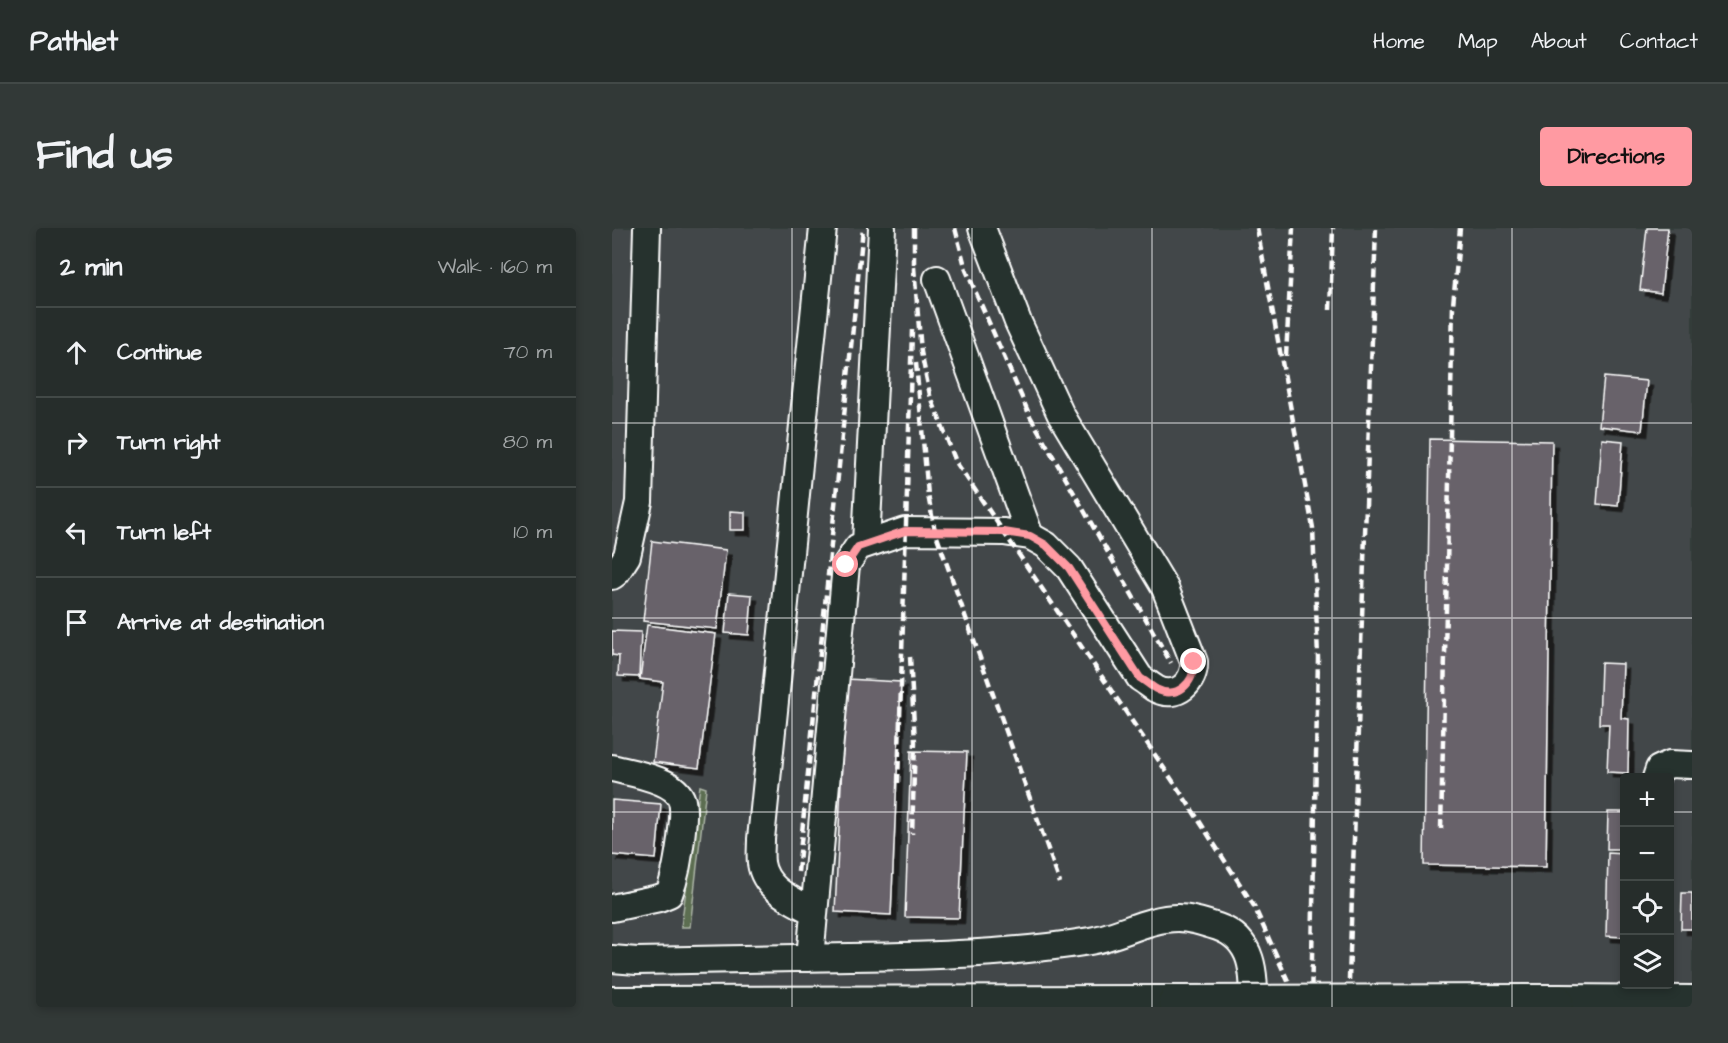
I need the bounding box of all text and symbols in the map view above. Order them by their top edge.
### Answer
text: Pathlet [30,22,118,61]
text: Home [1373,27,1425,56]
text: Map [1458,27,1498,56]
text: About [1531,27,1587,56]
text: Contact [1620,27,1698,56]
text: Find us [36,127,173,185]
button: Directions [1540,127,1692,186]
text: 2 min [60,249,122,285]
text: Walk · 160 m [437,253,552,281]
icon: ahead [60,336,93,369]
text: Continue [117,337,202,368]
text: 70 m [504,338,552,366]
icon: right [60,426,93,459]
text: Turn right [117,427,220,458]
text: 80 m [503,428,552,456]
icon: left [60,516,93,549]
text: Turn left [117,517,211,548]
text: 10 m [513,518,552,546]
route start [832,551,858,577]
icon: arrive [60,606,93,639]
text: Arrive at destination [117,607,324,638]
route end [1180,648,1206,674]
map controls [1620,773,1674,989]
button: + [1620,773,1674,827]
button: − [1620,827,1674,881]
button: locate [1620,881,1674,935]
button: layers [1620,935,1674,989]

